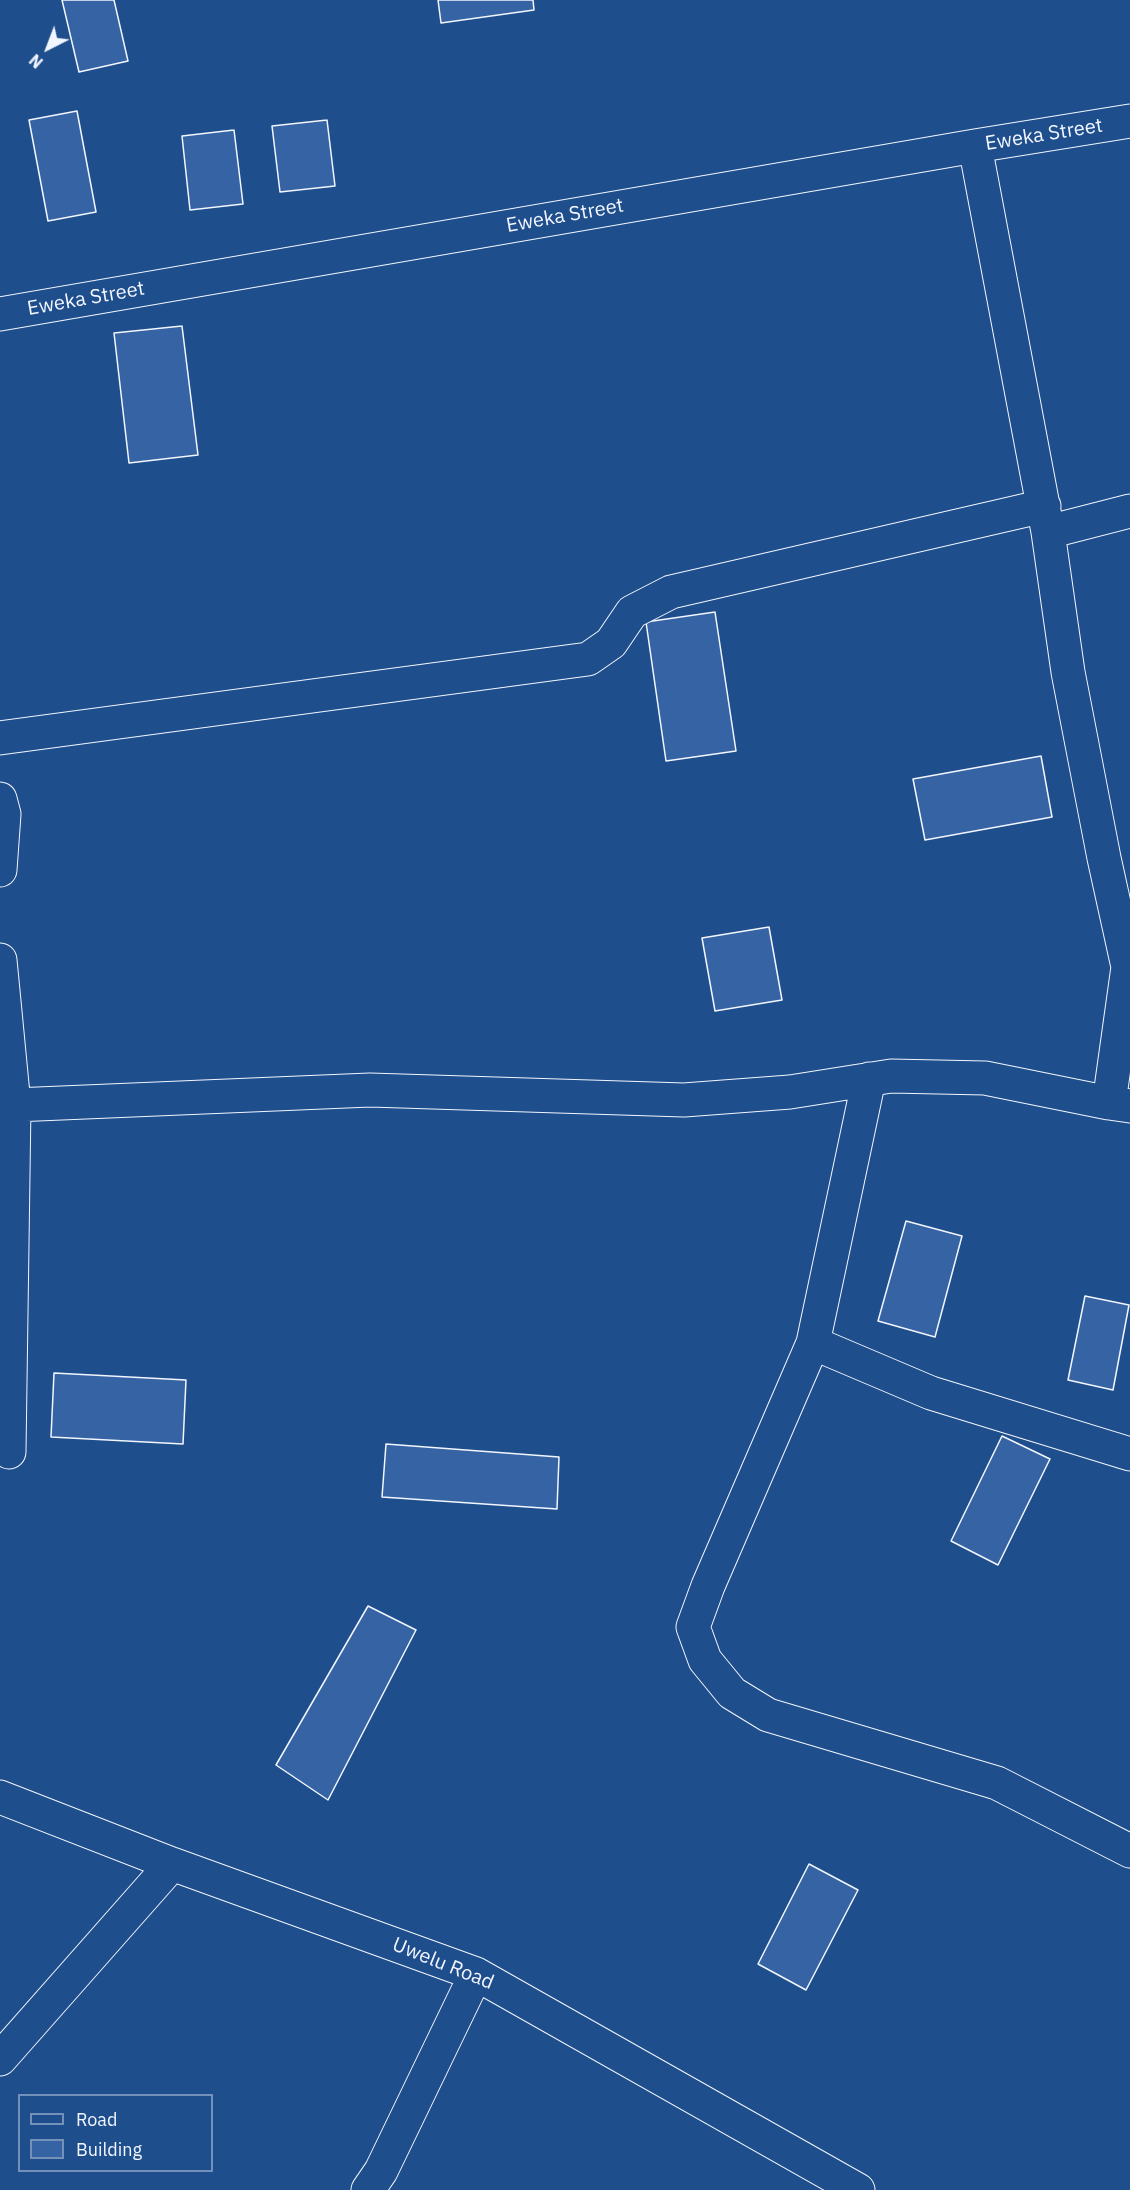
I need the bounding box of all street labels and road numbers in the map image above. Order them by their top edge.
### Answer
street label: Eweka Street [984,114,1104,156]
street label: Eweka Street [505,194,625,238]
street label: Eweka Street [26,277,146,321]
street label: Uwelu Road [389,1933,497,1995]

